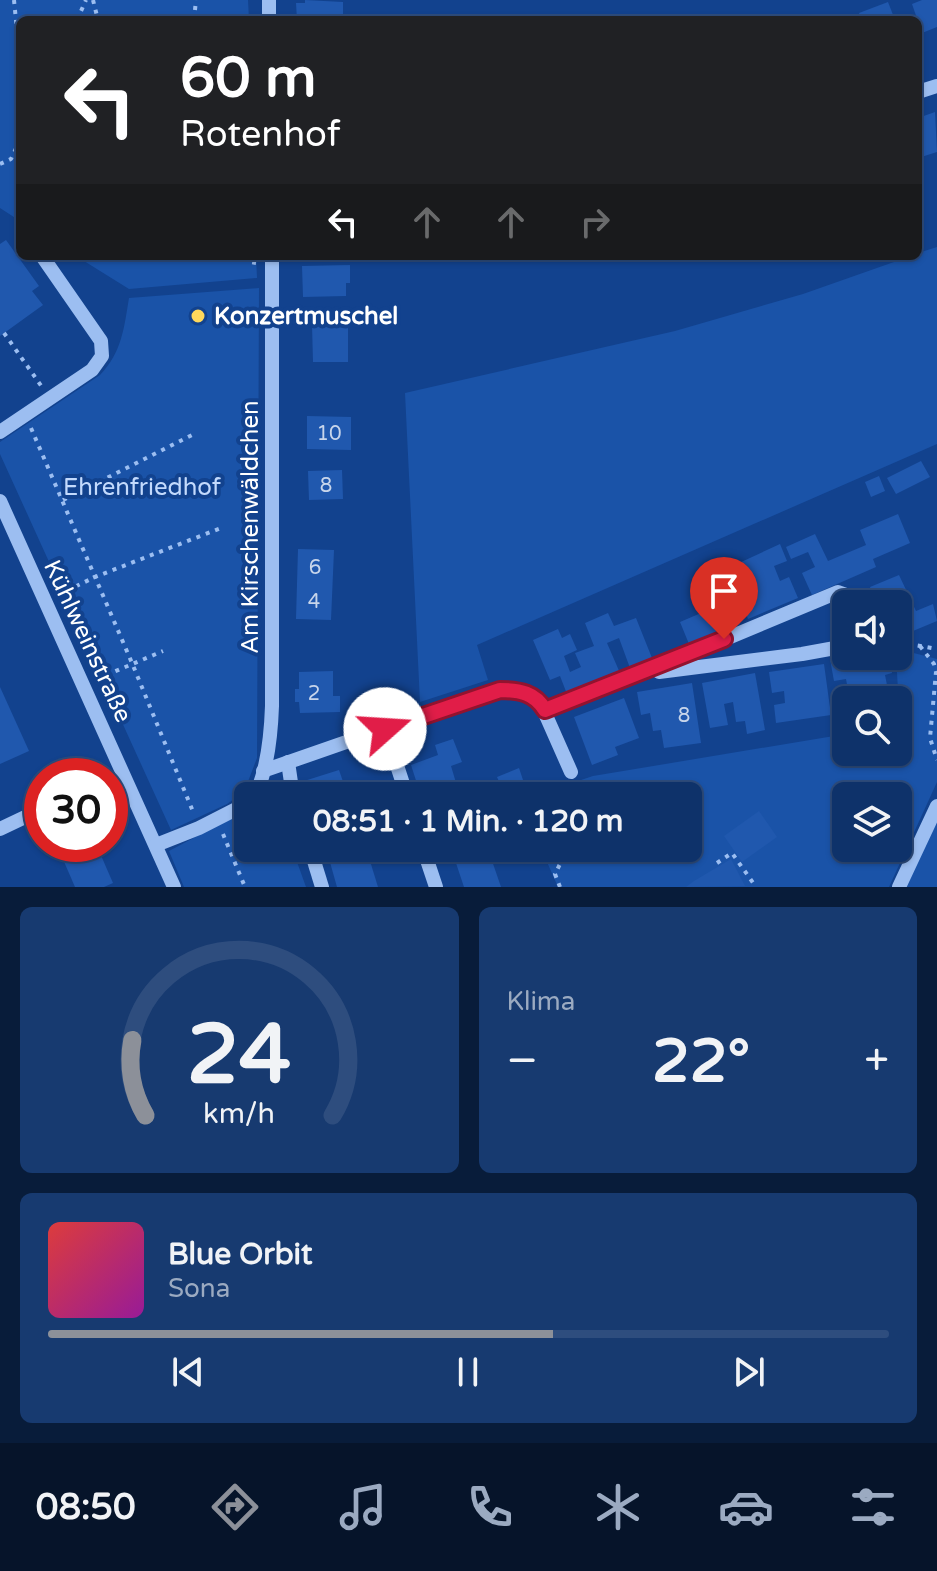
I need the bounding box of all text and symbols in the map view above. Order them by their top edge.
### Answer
text: 60 m [180,45,316,112]
icon: left [48,48,152,152]
text: Rotenhof [180,113,341,156]
icon: left [321,200,365,244]
icon: ahead [405,200,449,244]
icon: ahead [489,200,533,244]
icon: right [573,200,617,244]
place label: Konzertmuschel [214,302,398,331]
marker: Konzertmuschel [189,307,207,325]
street label: Am Kirschenwäldchen [236,400,265,654]
house number: 10 [316,422,342,446]
park label: Ehrenfriedhof [63,473,222,502]
house number: 8 [320,474,332,498]
street label: Kühlweinstraße [37,555,138,727]
house number: 6 [309,556,321,580]
pin [690,557,758,639]
icon: arrive [702,569,746,613]
house number: 4 [308,590,320,614]
map controls [832,590,912,862]
button: sound [832,590,912,670]
house number: 2 [308,682,320,706]
button: search [832,686,912,766]
position arrow [343,687,427,771]
house number: 8 [678,704,690,728]
speed limit sign: 30 [24,758,128,862]
button: layers [832,782,912,862]
text: 08:51 · 1 Min. · 120 m [313,803,623,840]
text: Klima [507,986,575,1017]
text: 24 [187,1006,291,1106]
text: 22° [652,1026,750,1098]
text: − [507,1035,538,1088]
text: + [864,1035,889,1088]
text: km/h [203,1097,275,1131]
text: Blue Orbit [168,1236,313,1273]
text: Sona [168,1273,230,1304]
icon: previous [166,1350,210,1394]
icon: pause [446,1350,490,1394]
icon: next [727,1350,771,1394]
icon: directions [207,1479,263,1535]
icon: music [335,1479,391,1535]
icon: phone [462,1479,518,1535]
icon: climate [590,1479,646,1535]
icon: car [718,1479,774,1535]
icon: filters [845,1479,901,1535]
text: 08:50 [36,1486,136,1529]

